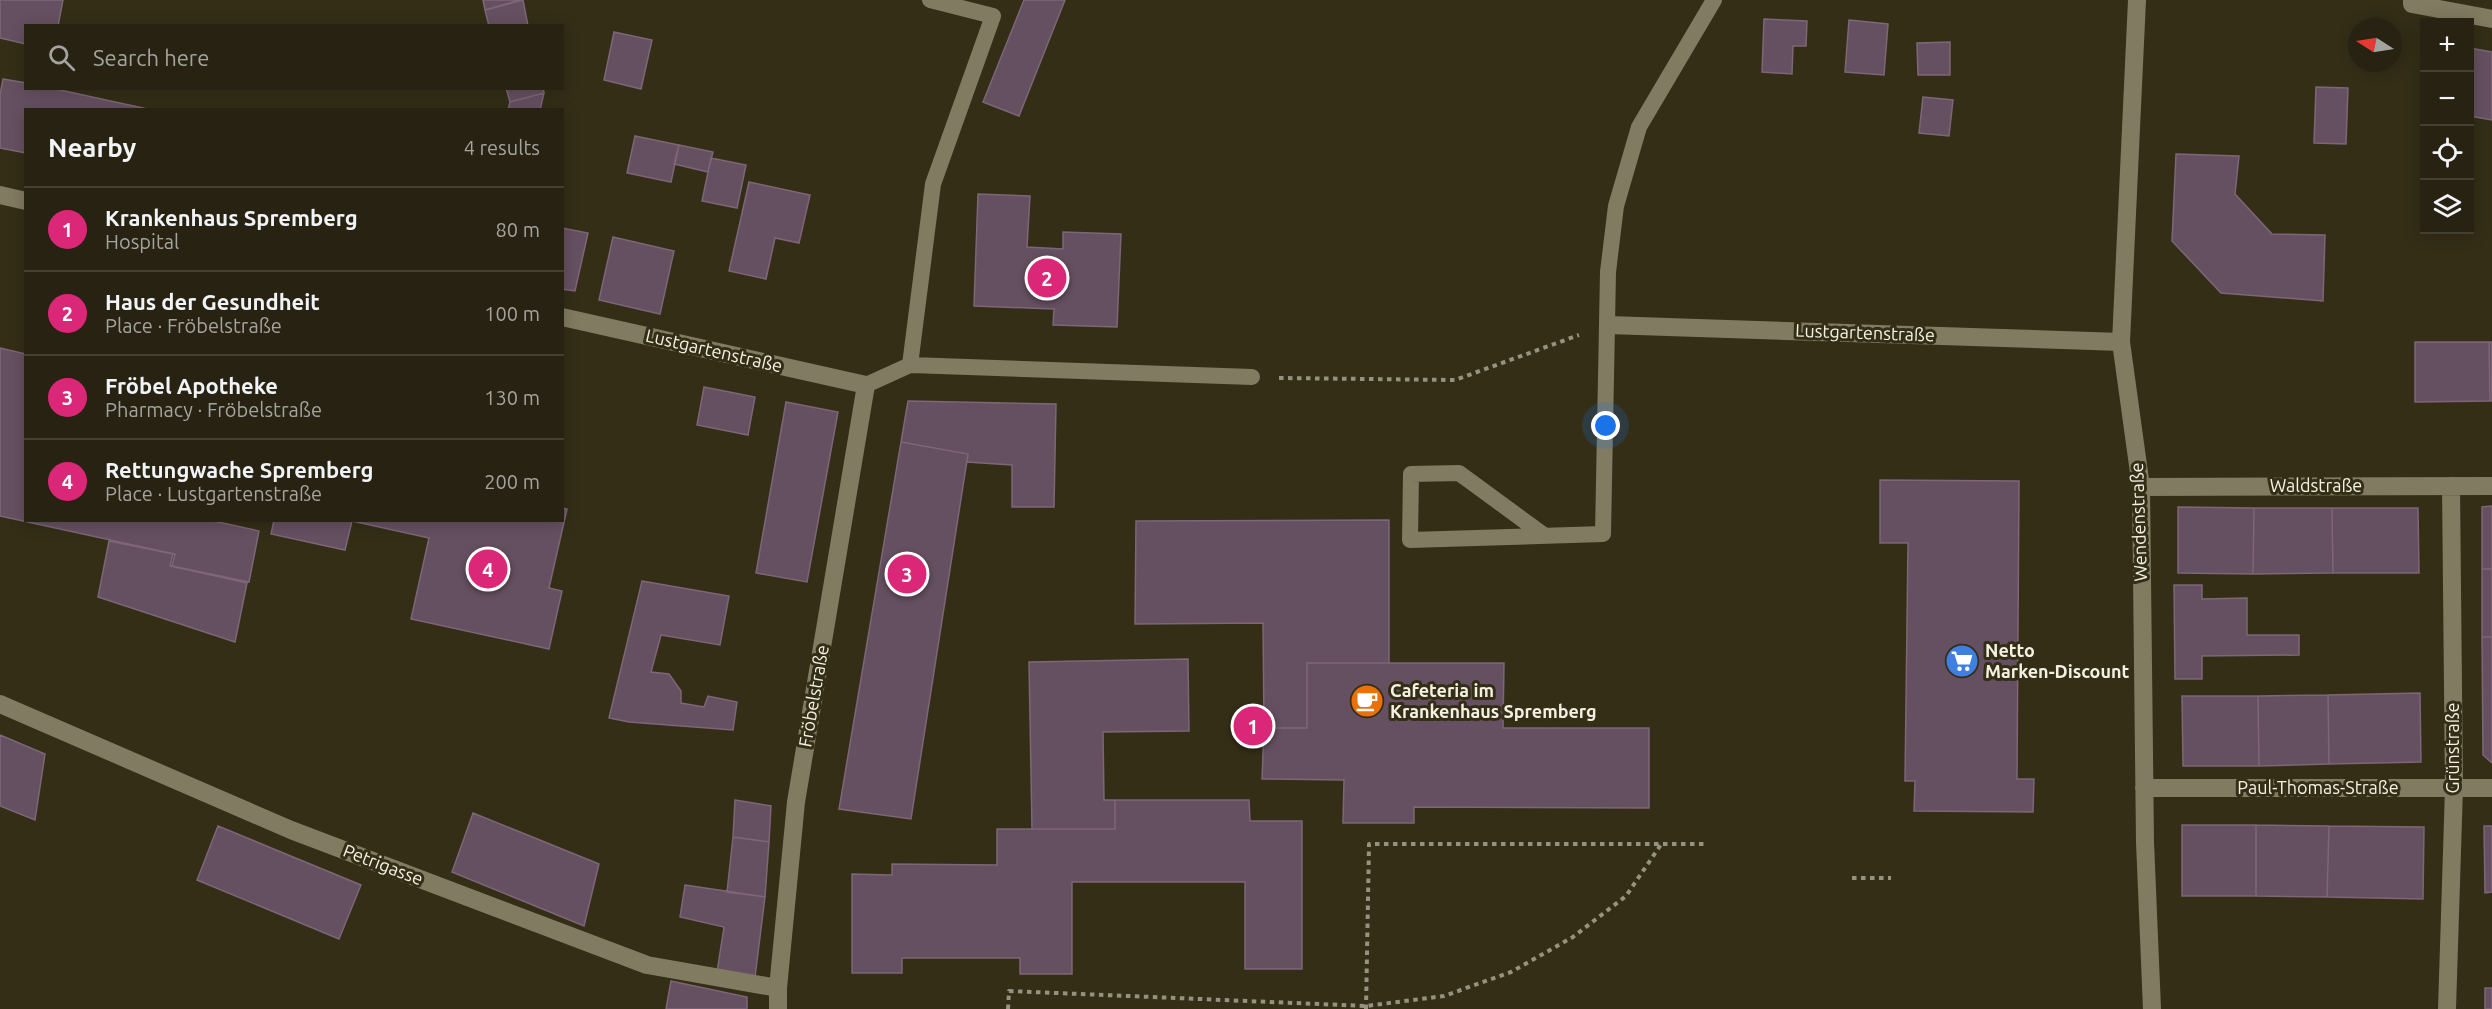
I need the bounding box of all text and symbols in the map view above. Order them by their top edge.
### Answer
north arrow [2348,18,2402,72]
map controls [2420,18,2474,234]
button: + [2420,18,2474,72]
search box [24,24,564,90]
icon: search [45,41,78,74]
text: Search here [93,45,209,70]
button: − [2420,72,2474,126]
button: locate [2420,126,2474,180]
text: Nearby [48,133,136,162]
text: 4 results [464,136,540,159]
button: layers [2420,180,2474,234]
text: Krankenhaus Spremberg [105,205,358,230]
text: 1 [62,218,73,241]
text: 80 m [496,218,540,241]
text: Hospital [105,230,179,253]
pin: 2 [1028,256,1066,300]
text: Haus der Gesundheit [105,289,320,314]
text: 2 [62,302,73,325]
text: 100 m [484,302,540,325]
text: Place · Fröbelstraße [105,314,282,337]
street label: Lustgartenstraße [1795,320,1935,344]
street label: Lustgartenstraße [644,325,785,375]
text: Fröbel Apotheke [105,373,278,398]
text: 3 [62,386,73,409]
text: 130 m [484,386,540,409]
text: Pharmacy · Fröbelstraße [105,398,322,421]
your location [1591,411,1620,440]
text: Rettungwache Spremberg [105,457,374,482]
street label: Wendenstraße [2126,462,2150,582]
text: 4 [62,470,73,493]
text: 200 m [484,470,540,493]
street label: Waldstraße [2270,475,2362,495]
text: Place · Lustgartenstraße [105,482,322,505]
pin: 4 [468,546,508,592]
pin: 3 [888,552,926,596]
place label: Netto Marken-Discount [1985,640,2130,681]
street label: Fröbelstraße [794,643,832,748]
supermarket icon: Netto Marken-Discount [1944,643,1980,679]
place label: Cafeteria im Krankenhaus Spremberg [1390,680,1597,721]
cafe icon: Cafeteria im Krankenhaus Spremberg [1349,683,1385,719]
street label: Grünstraße [2442,702,2462,794]
pin: 1 [1234,704,1272,748]
street label: Paul-Thomas-Straße [2237,777,2399,797]
street label: Petrigasse [341,840,426,888]

